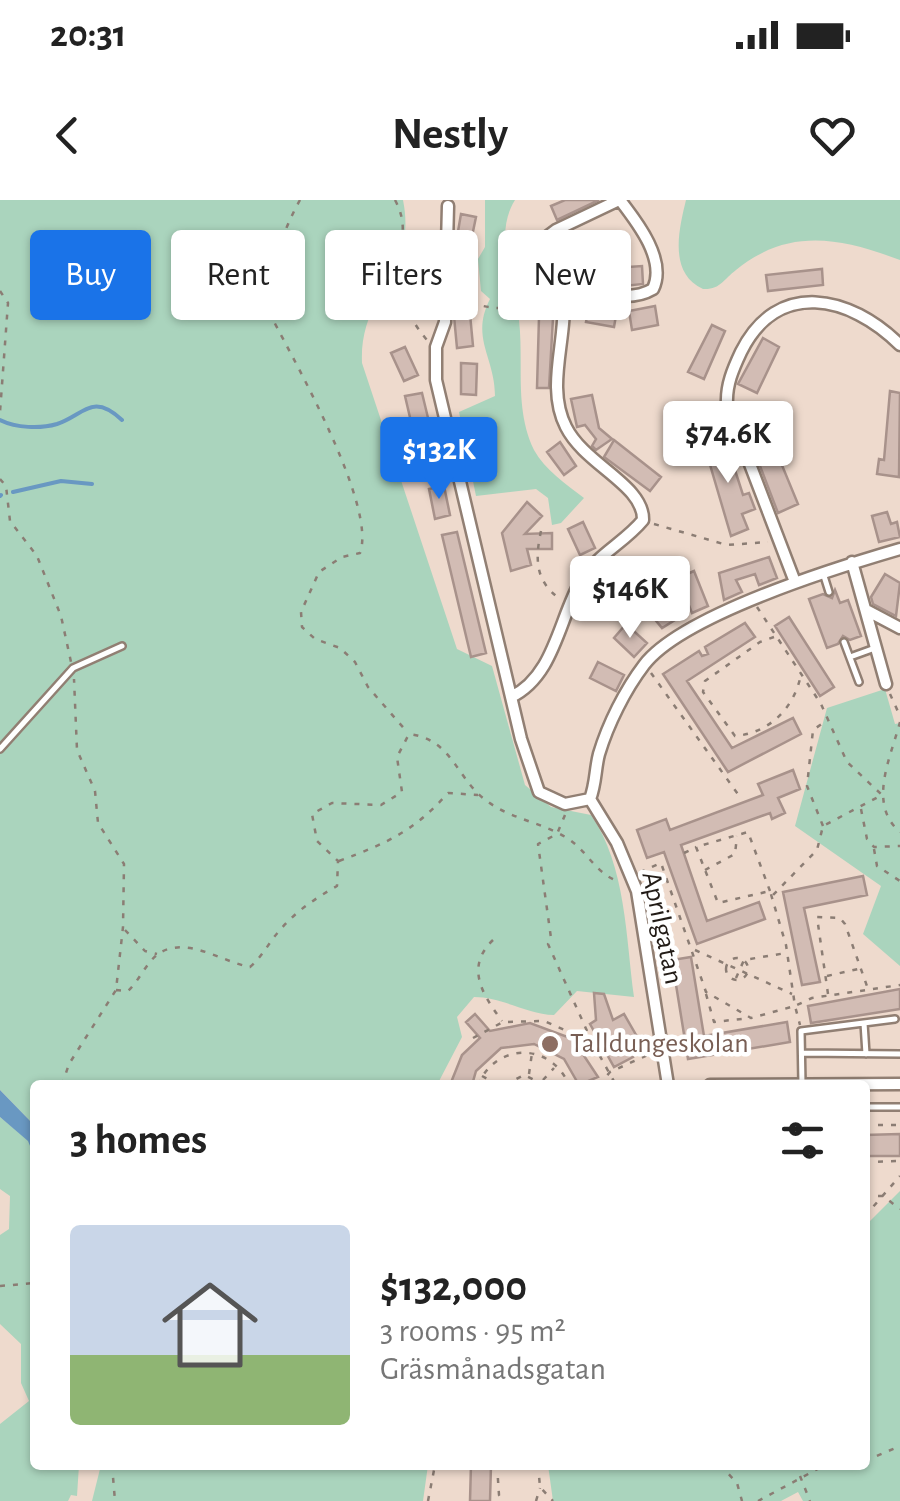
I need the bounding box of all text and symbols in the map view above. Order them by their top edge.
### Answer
text: 20:31 [50,16,126,54]
icon: back [40,108,95,163]
icon: heart [805,108,860,163]
text: Nestly [392,112,508,157]
chip: Buy [30,230,151,320]
chip: Rent [171,230,305,320]
chip: Filters [325,230,478,320]
chip: New [498,230,631,320]
pin: $74.6K [647,401,809,486]
pin: $132K [369,417,509,502]
text: $74.6K [685,417,771,449]
text: $132K [402,433,476,465]
pin: $146K [560,556,700,641]
text: $146K [592,572,668,604]
street label: Aprilgatan [636,869,688,987]
place label: Talldungeskolan [570,1030,749,1058]
marker: Talldungeskolan [539,1033,561,1055]
icon: filters [775,1113,830,1168]
text: 3 homes [70,1119,207,1161]
icon: home [150,1265,270,1385]
text: $132,000 [380,1266,527,1308]
text: 3 rooms · 95 m² [380,1315,566,1347]
text: Gräsmånadsgatan [380,1353,606,1385]

